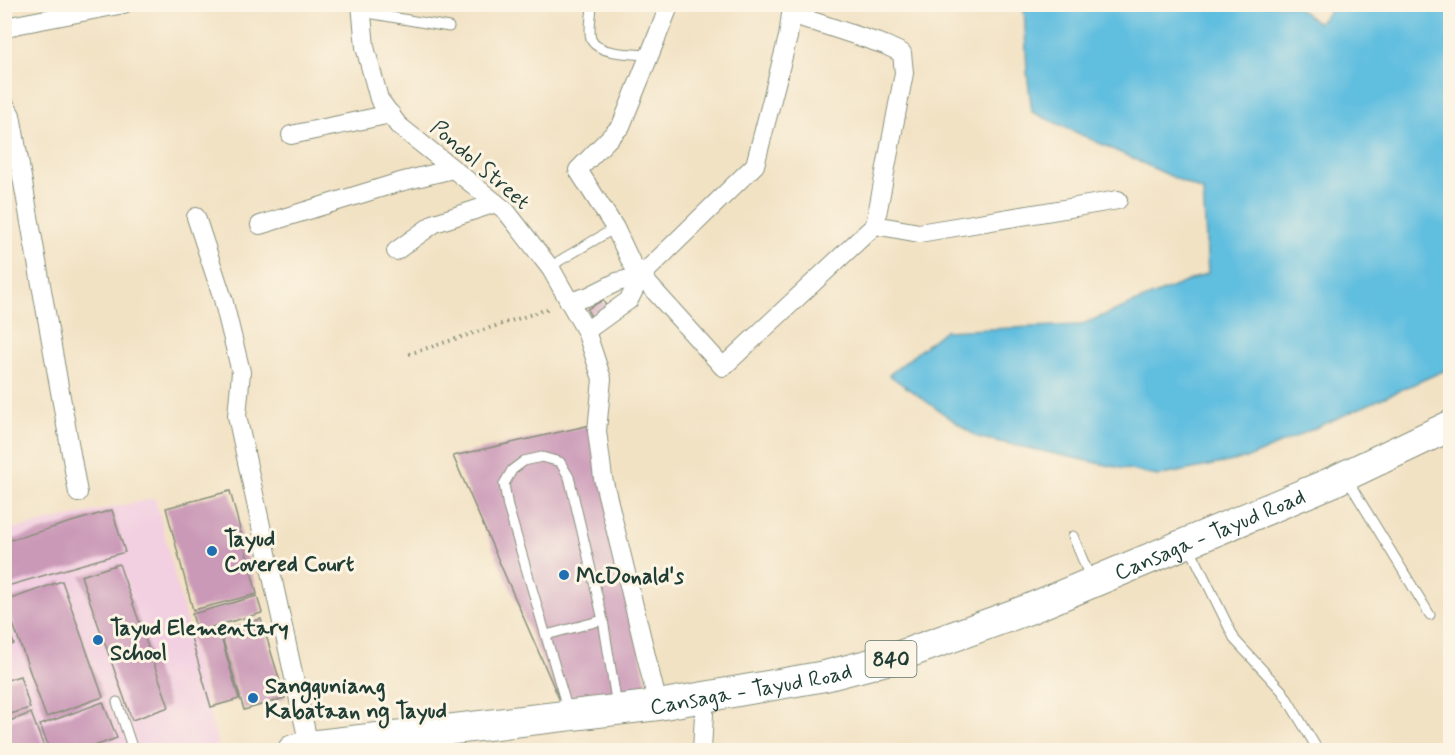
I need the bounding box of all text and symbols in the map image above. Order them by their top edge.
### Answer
street label: Pondol Street [424,114,535,217]
street label: Cansaga - Tayud Road [1111,483,1310,588]
place label: Tayud Covered Court [224,526,354,579]
marker: Tayud Covered Court [205,544,219,558]
place label: McDonald's [576,563,684,591]
marker: McDonald's [557,568,571,582]
place label: Tayud Elementary School [110,615,289,668]
marker: Tayud Elementary School [91,633,105,647]
road number: 840 [866,641,916,677]
street label: Cansaga - Tayud Road [649,658,855,722]
place label: Sangguniang Kabataan ng Tayud [265,673,447,729]
marker: Sangguniang Kabataan ng Tayud [246,691,260,705]

